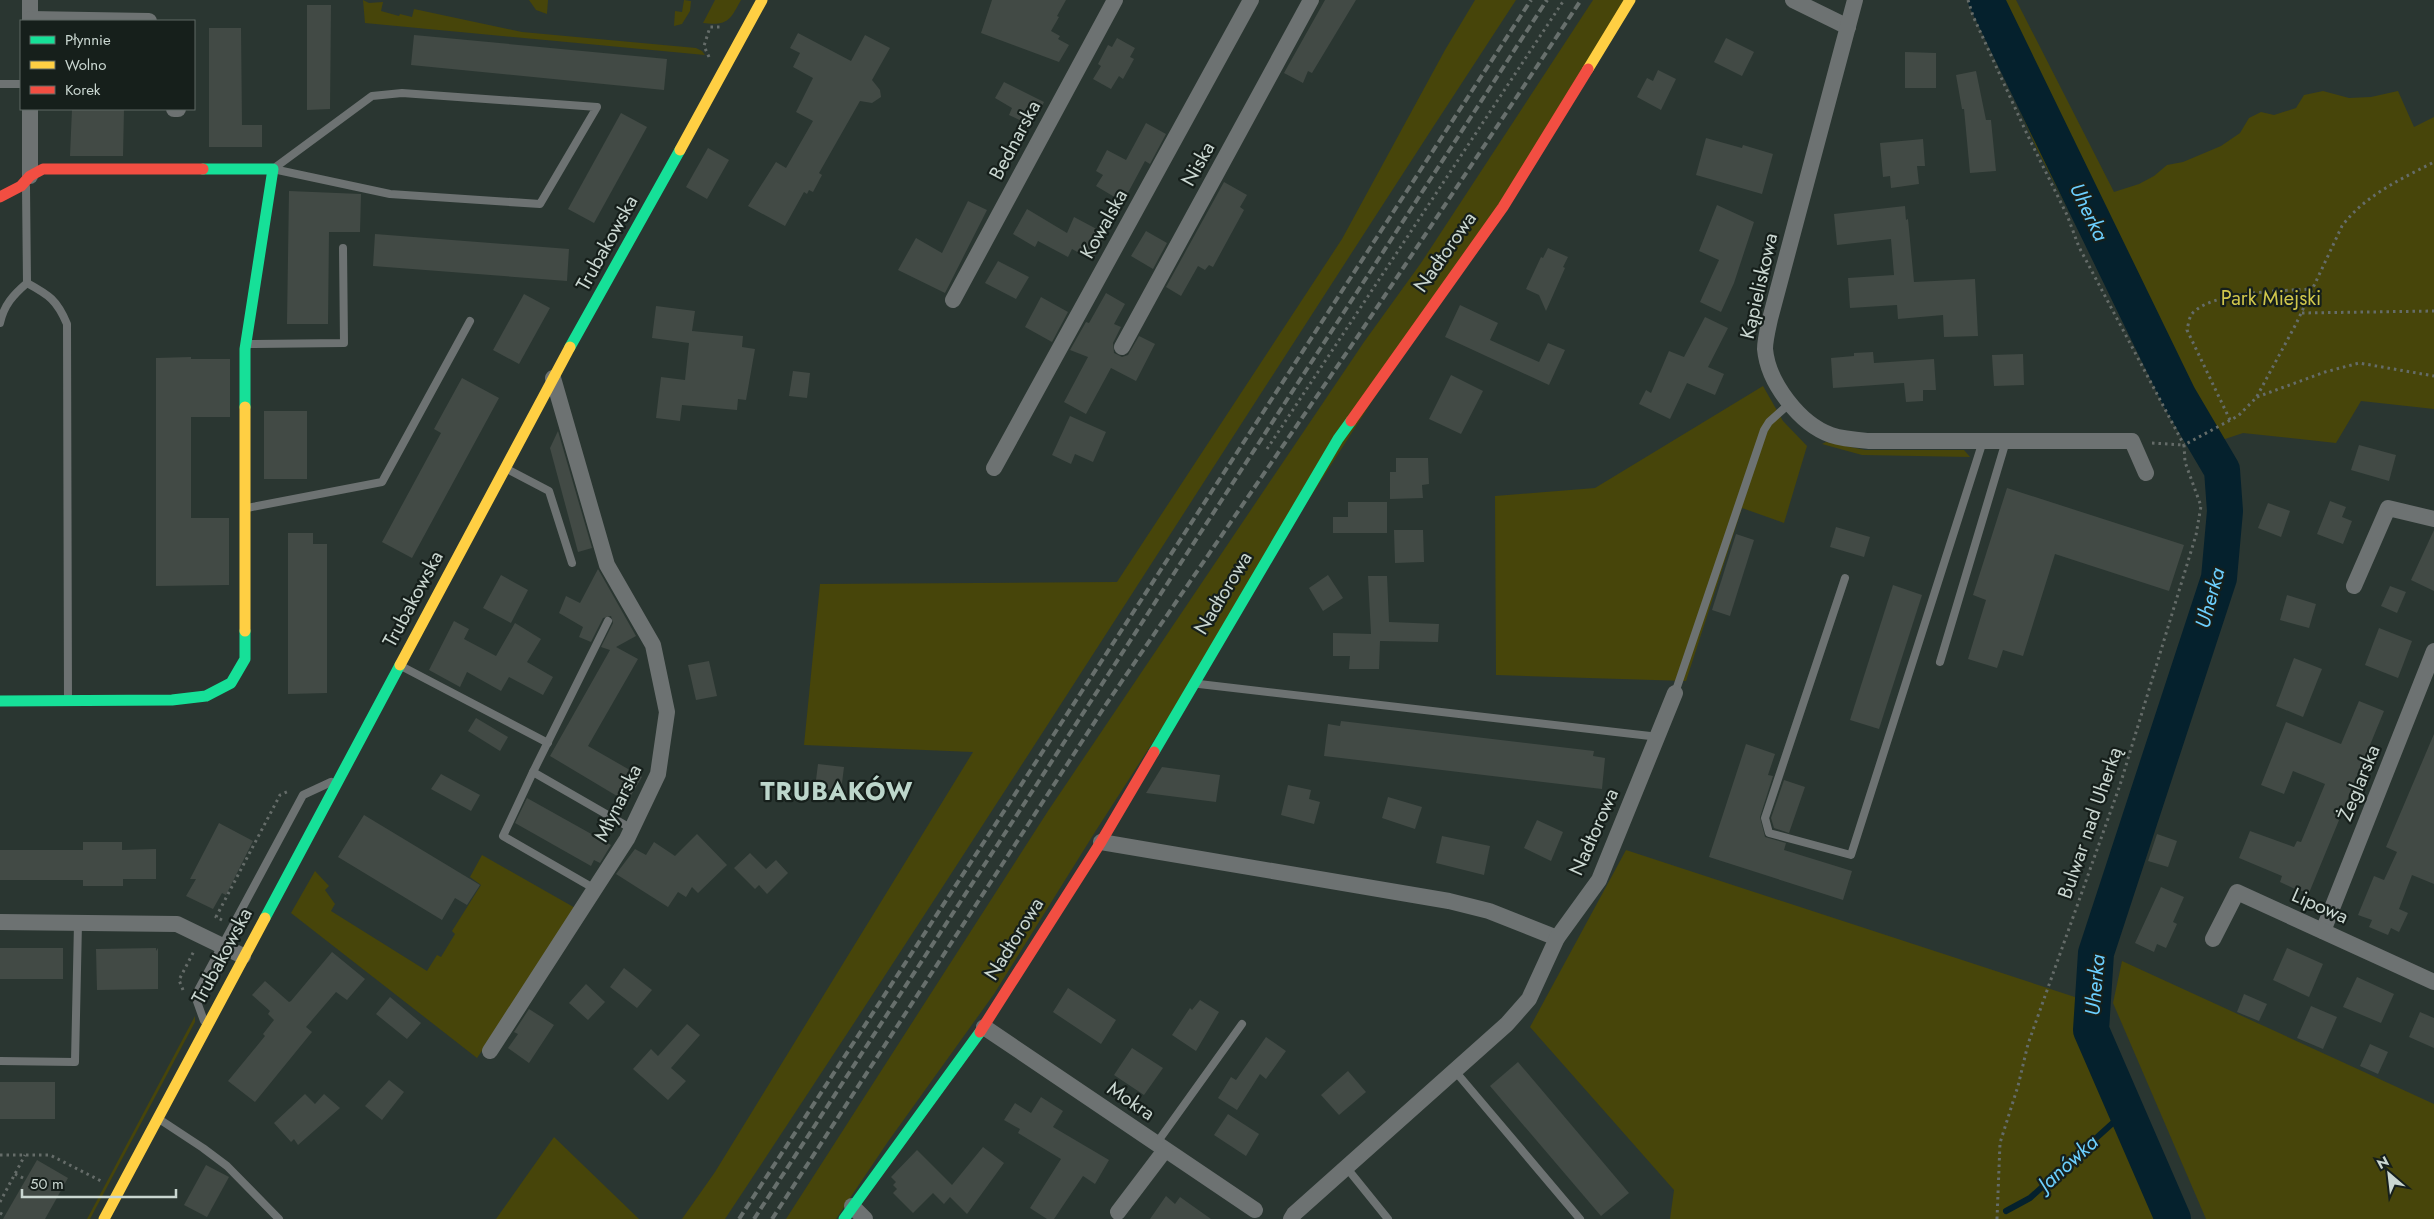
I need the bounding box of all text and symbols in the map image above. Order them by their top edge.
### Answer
legend [20,20,195,110]
text: Płynnie [65,29,111,51]
text: Wolno [65,54,106,76]
text: Korek [65,79,101,101]
street label: Bednarska [982,95,1048,185]
street label: Niska [1174,136,1222,192]
water label: Uherka [2062,178,2116,247]
street label: Kowalska [1073,184,1135,264]
street label: Trubakowska [569,190,645,296]
street label: Nadtorowa [1407,206,1483,298]
street label: Kąpieliskowa [1733,230,1785,342]
park label: Park Miejski [2221,284,2321,313]
street label: Trubakowska [375,546,451,652]
street label: Nadtorowa [1187,546,1259,640]
water label: Uherka [2188,564,2233,632]
street label: Żeglarska [2331,740,2387,826]
street label: Bulwar nad Uherką [2050,743,2130,903]
street label: Młynarska [587,759,649,847]
district label: TRUBAKÓW [761,773,913,809]
street label: Nadtorowa [1562,784,1626,880]
street label: Lipowa [2287,881,2353,931]
street label: Nadtorowa [977,892,1051,986]
street label: Trubakowska [184,903,260,1009]
water label: Uherka [2077,953,2113,1017]
street label: Mokra [1101,1074,1161,1128]
water label: Janówka [2028,1127,2105,1201]
north arrow [2364,1149,2414,1199]
text: N [2373,1151,2393,1174]
scale bar [22,1166,176,1198]
text: 50 m [30,1173,64,1195]

